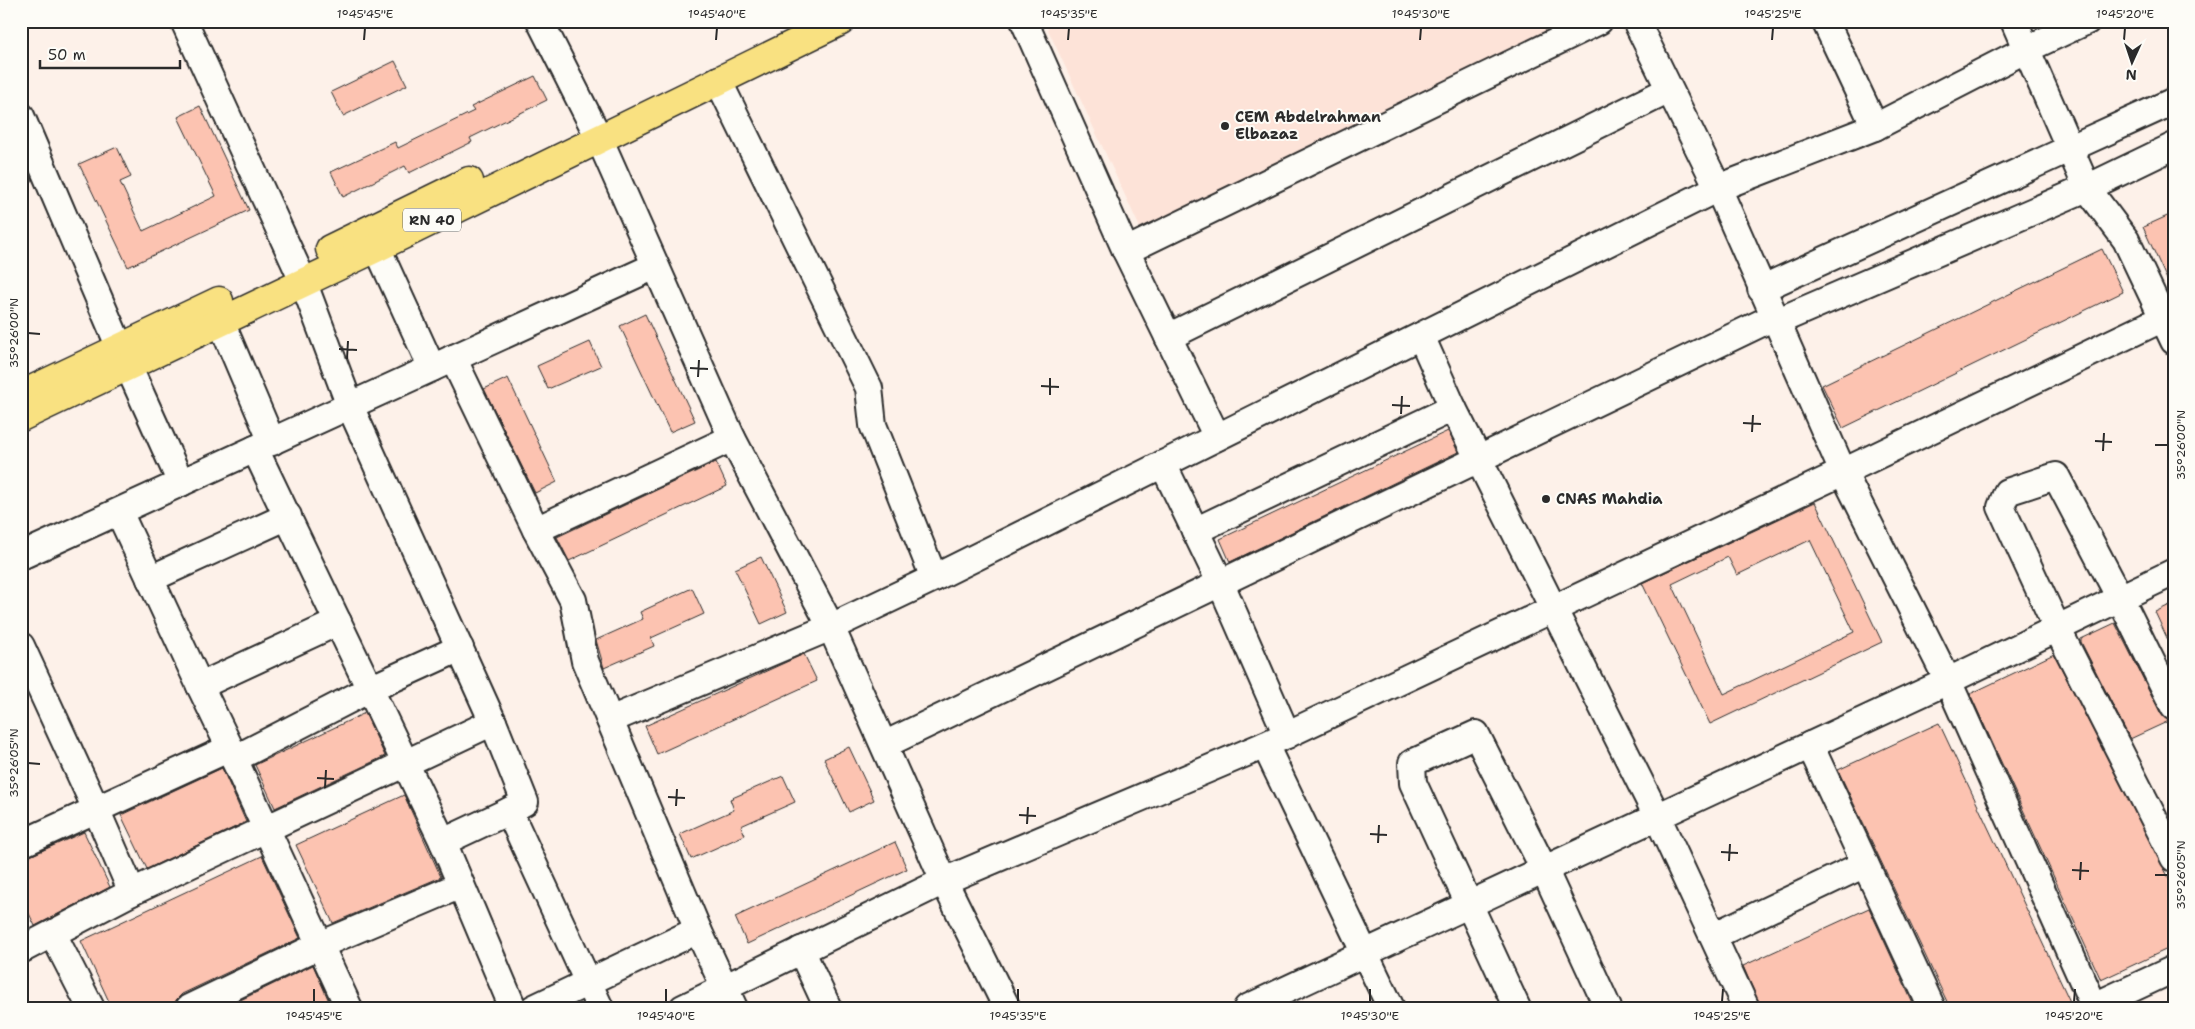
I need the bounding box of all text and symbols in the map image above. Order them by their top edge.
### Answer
text: 1°45'45"E [337,6,393,22]
text: 1°45'40"E [688,6,746,22]
text: 1°45'35"E [1041,6,1097,22]
text: 1°45'30"E [1392,6,1450,22]
text: 1°45'25"E [1744,6,1802,22]
text: 1°45'20"E [2096,6,2154,22]
scale bar [40,38,180,70]
north arrow [2108,38,2158,88]
text: 50 m [48,45,86,65]
text: N [2125,66,2137,84]
place label: CEM Abdelrahman Elbazaz [1235,107,1381,144]
marker: CEM Abdelrahman Elbazaz [1219,120,1231,132]
road number: RN 40 [403,208,461,232]
text: 35°26'00"N [6,298,22,368]
text: 35°26'00"N [2173,410,2189,480]
place label: CNAS Mahdia [1556,489,1663,509]
marker: CNAS Mahdia [1540,493,1552,505]
text: 35°26'05"N [6,728,22,798]
text: 35°26'05"N [2173,840,2189,910]
text: 1°45'45"E [286,1008,342,1024]
text: 1°45'40"E [637,1008,695,1024]
text: 1°45'35"E [990,1008,1046,1024]
text: 1°45'30"E [1341,1008,1399,1024]
text: 1°45'25"E [1693,1008,1751,1024]
text: 1°45'20"E [2045,1008,2103,1024]

